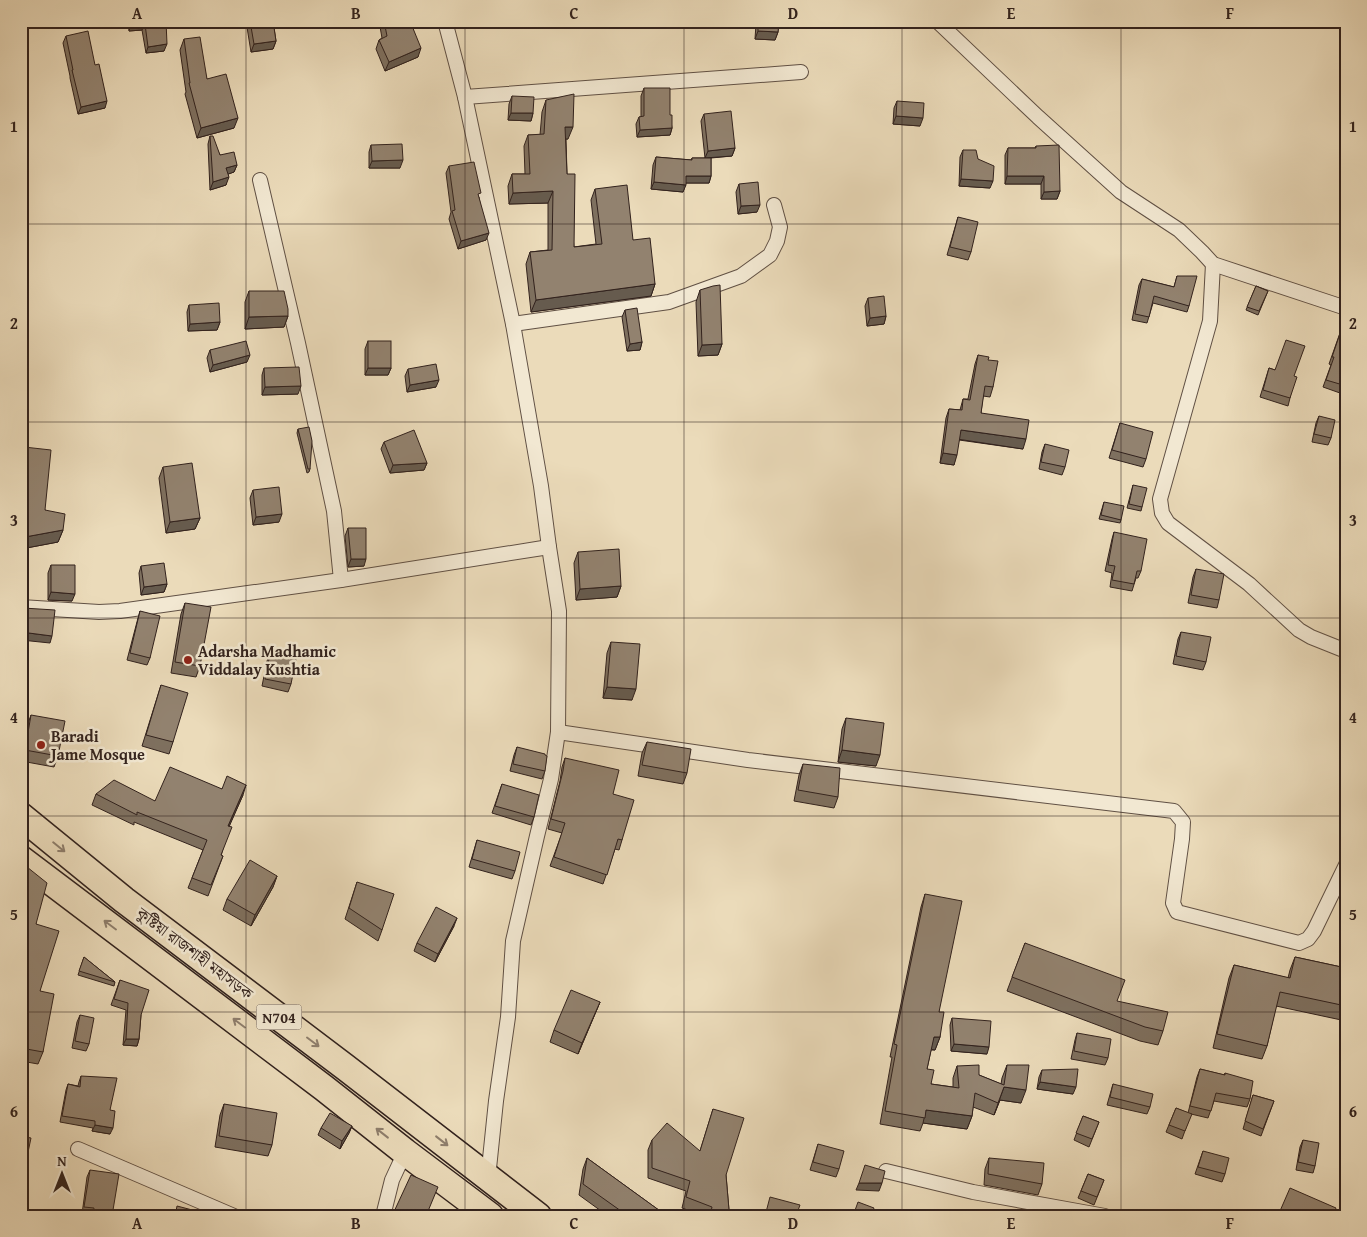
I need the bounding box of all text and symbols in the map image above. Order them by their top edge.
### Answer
text: A [132,1,143,25]
text: B [351,1,361,25]
text: C [569,1,579,25]
text: D [788,1,798,25]
text: E [1007,1,1016,25]
text: F [1226,1,1234,25]
text: 1 [10,114,18,138]
text: 1 [1349,114,1357,138]
text: 2 [10,311,18,335]
text: 2 [1349,311,1357,335]
text: 3 [10,508,18,532]
text: 3 [1349,508,1357,532]
place label: Adarsha Madhamic Viddalay Kushtia [198,639,336,681]
marker: Adarsha Madhamic Viddalay Kushtia [182,654,194,666]
text: 4 [10,705,18,729]
text: 4 [1349,705,1357,729]
place label: Baradi Jame Mosque [48,724,145,766]
marker: Baradi Jame Mosque [35,739,47,751]
one-way arrow [52,842,65,853]
street label: কুষ্টিয়া রাজশাহী মহাসড়ক [131,901,259,1005]
text: 5 [10,902,18,926]
text: 5 [1349,902,1357,926]
one-way arrow [104,920,117,931]
road number: N704 [256,1004,302,1030]
one-way arrow [233,1018,246,1029]
one-way arrow [306,1037,320,1047]
text: 6 [10,1099,18,1123]
text: 6 [1349,1099,1357,1123]
one-way arrow [376,1128,389,1139]
one-way arrow [435,1136,448,1147]
north arrow [38,1150,88,1200]
text: N [57,1151,67,1171]
text: A [132,1211,143,1235]
text: B [351,1211,361,1235]
text: C [569,1211,579,1235]
text: D [788,1211,798,1235]
text: E [1007,1211,1016,1235]
text: F [1226,1211,1234,1235]

